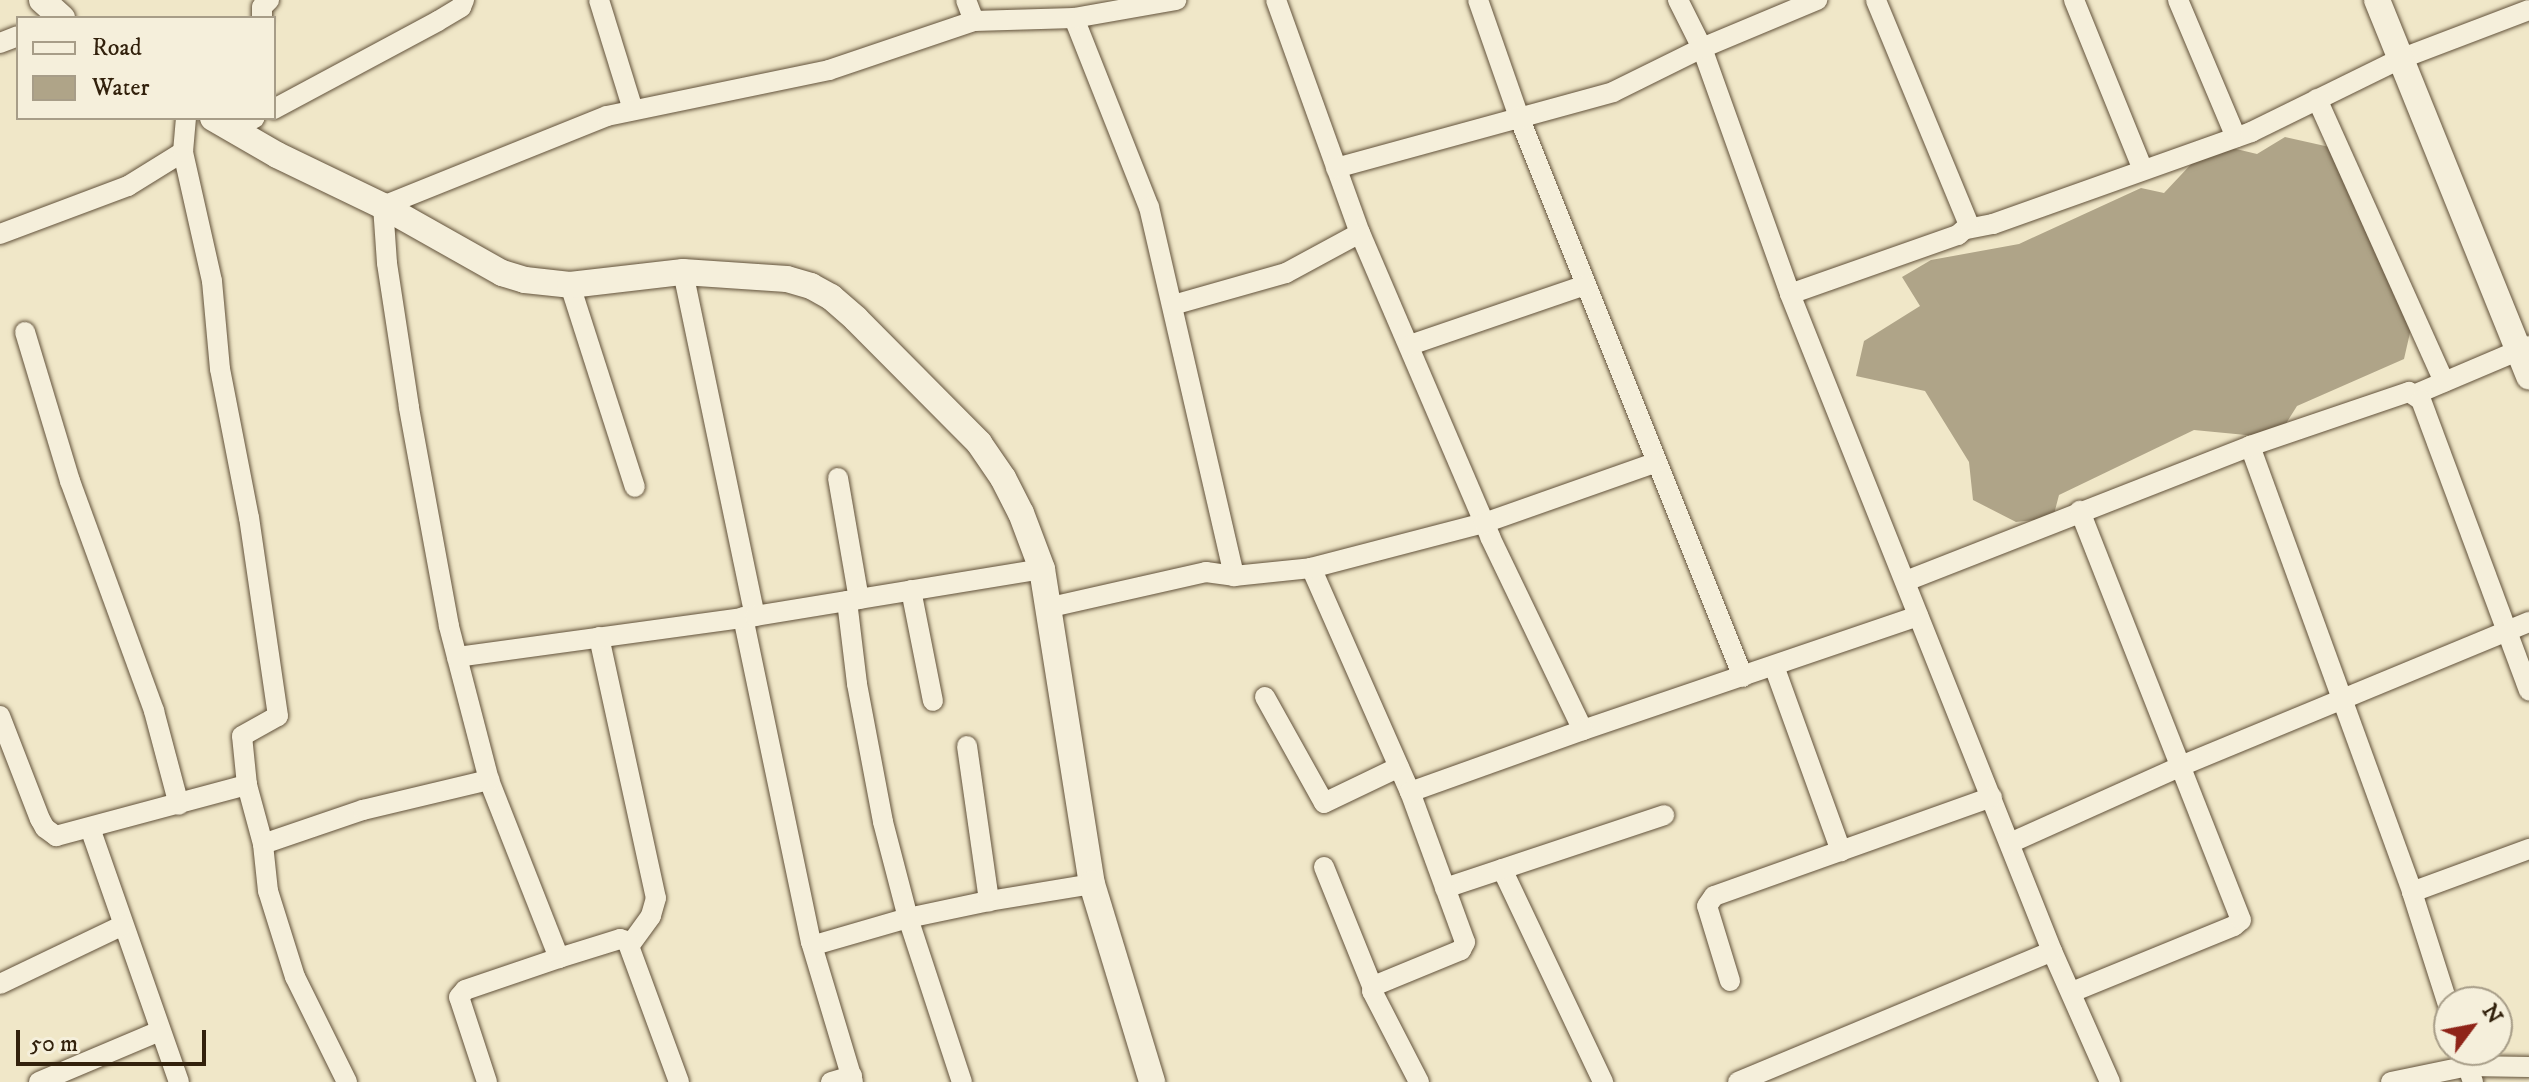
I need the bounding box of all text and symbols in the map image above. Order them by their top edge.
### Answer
legend [16,16,276,120]
text: Road [92,33,142,63]
text: Water [92,73,149,103]
north arrow [2433,986,2513,1066]
text: N [2476,999,2508,1029]
scale bar [20,1014,210,1064]
text: 50 m [30,1029,78,1059]

